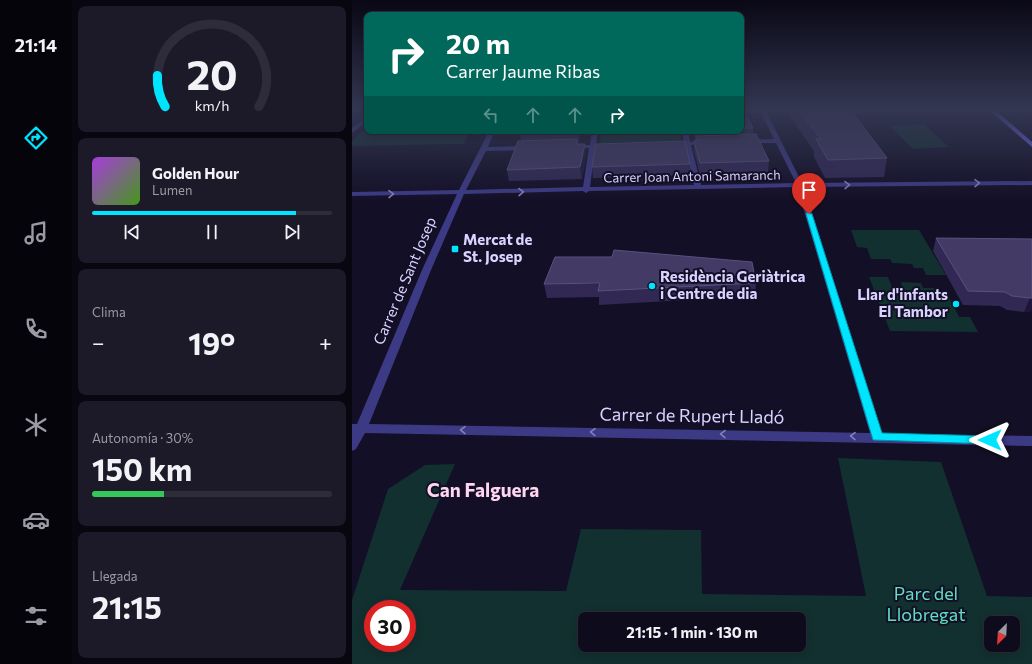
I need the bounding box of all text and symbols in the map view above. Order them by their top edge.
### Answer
text: 20 m [446,26,510,60]
icon: right [380,28,432,80]
text: 21:14 [15,34,57,56]
text: 20 [186,48,238,99]
text: Carrer Jaume Ribas [446,60,600,82]
text: km/h [195,95,229,113]
icon: left [480,104,502,126]
icon: ahead [522,104,544,126]
icon: ahead [564,104,586,126]
icon: right [606,104,628,126]
icon: directions [22,124,50,152]
text: Golden Hour [152,164,239,182]
street label: Carrer Joan Antoni Samaranch [603,166,781,186]
pin [792,173,826,214]
icon: arrive [798,179,820,201]
one-way arrow [974,179,980,188]
one-way arrow [844,181,850,189]
text: Lumen [152,182,192,198]
one-way arrow [518,188,524,196]
one-way arrow [388,189,394,198]
street label: Carrer de Sant Josep [369,214,439,347]
icon: music [22,219,50,247]
icon: previous [121,221,143,243]
icon: pause [201,221,223,243]
icon: next [281,221,303,243]
place label: Mercat de St. Josep [463,230,532,265]
marker: Mercat de St. Josep [450,244,460,254]
place label: Residència Geriàtrica i Centre de dia [660,267,805,302]
marker: Residència Geriàtrica i Centre de dia [647,281,657,291]
place label: Llar d'infants El Tambor [857,285,948,320]
marker: Llar d'infants El Tambor [951,299,961,309]
text: Clima [92,304,126,320]
icon: phone [22,315,50,343]
text: 19° [188,324,235,361]
text: − [92,329,105,356]
text: + [319,329,332,356]
street label: Carrer de Rupert Lladó [599,402,785,428]
icon: climate [22,411,50,439]
position arrow [969,419,1011,461]
one-way arrow [460,426,466,434]
one-way arrow [590,428,596,436]
text: Autonomía · 30% [92,430,193,446]
one-way arrow [720,430,726,438]
one-way arrow [850,432,856,441]
text: 150 km [92,450,192,487]
district label: Can Falguera [427,478,539,501]
icon: car [22,506,50,534]
text: Llegada [92,568,138,584]
park label: Parc del Llobregat [886,582,966,625]
text: 21:15 [92,588,162,625]
speed limit sign: 30 [364,600,416,652]
icon: filters [22,602,50,630]
north arrow [984,616,1020,652]
map controls [984,616,1020,652]
text: 21:15 · 1 min · 130 m [626,623,758,641]

